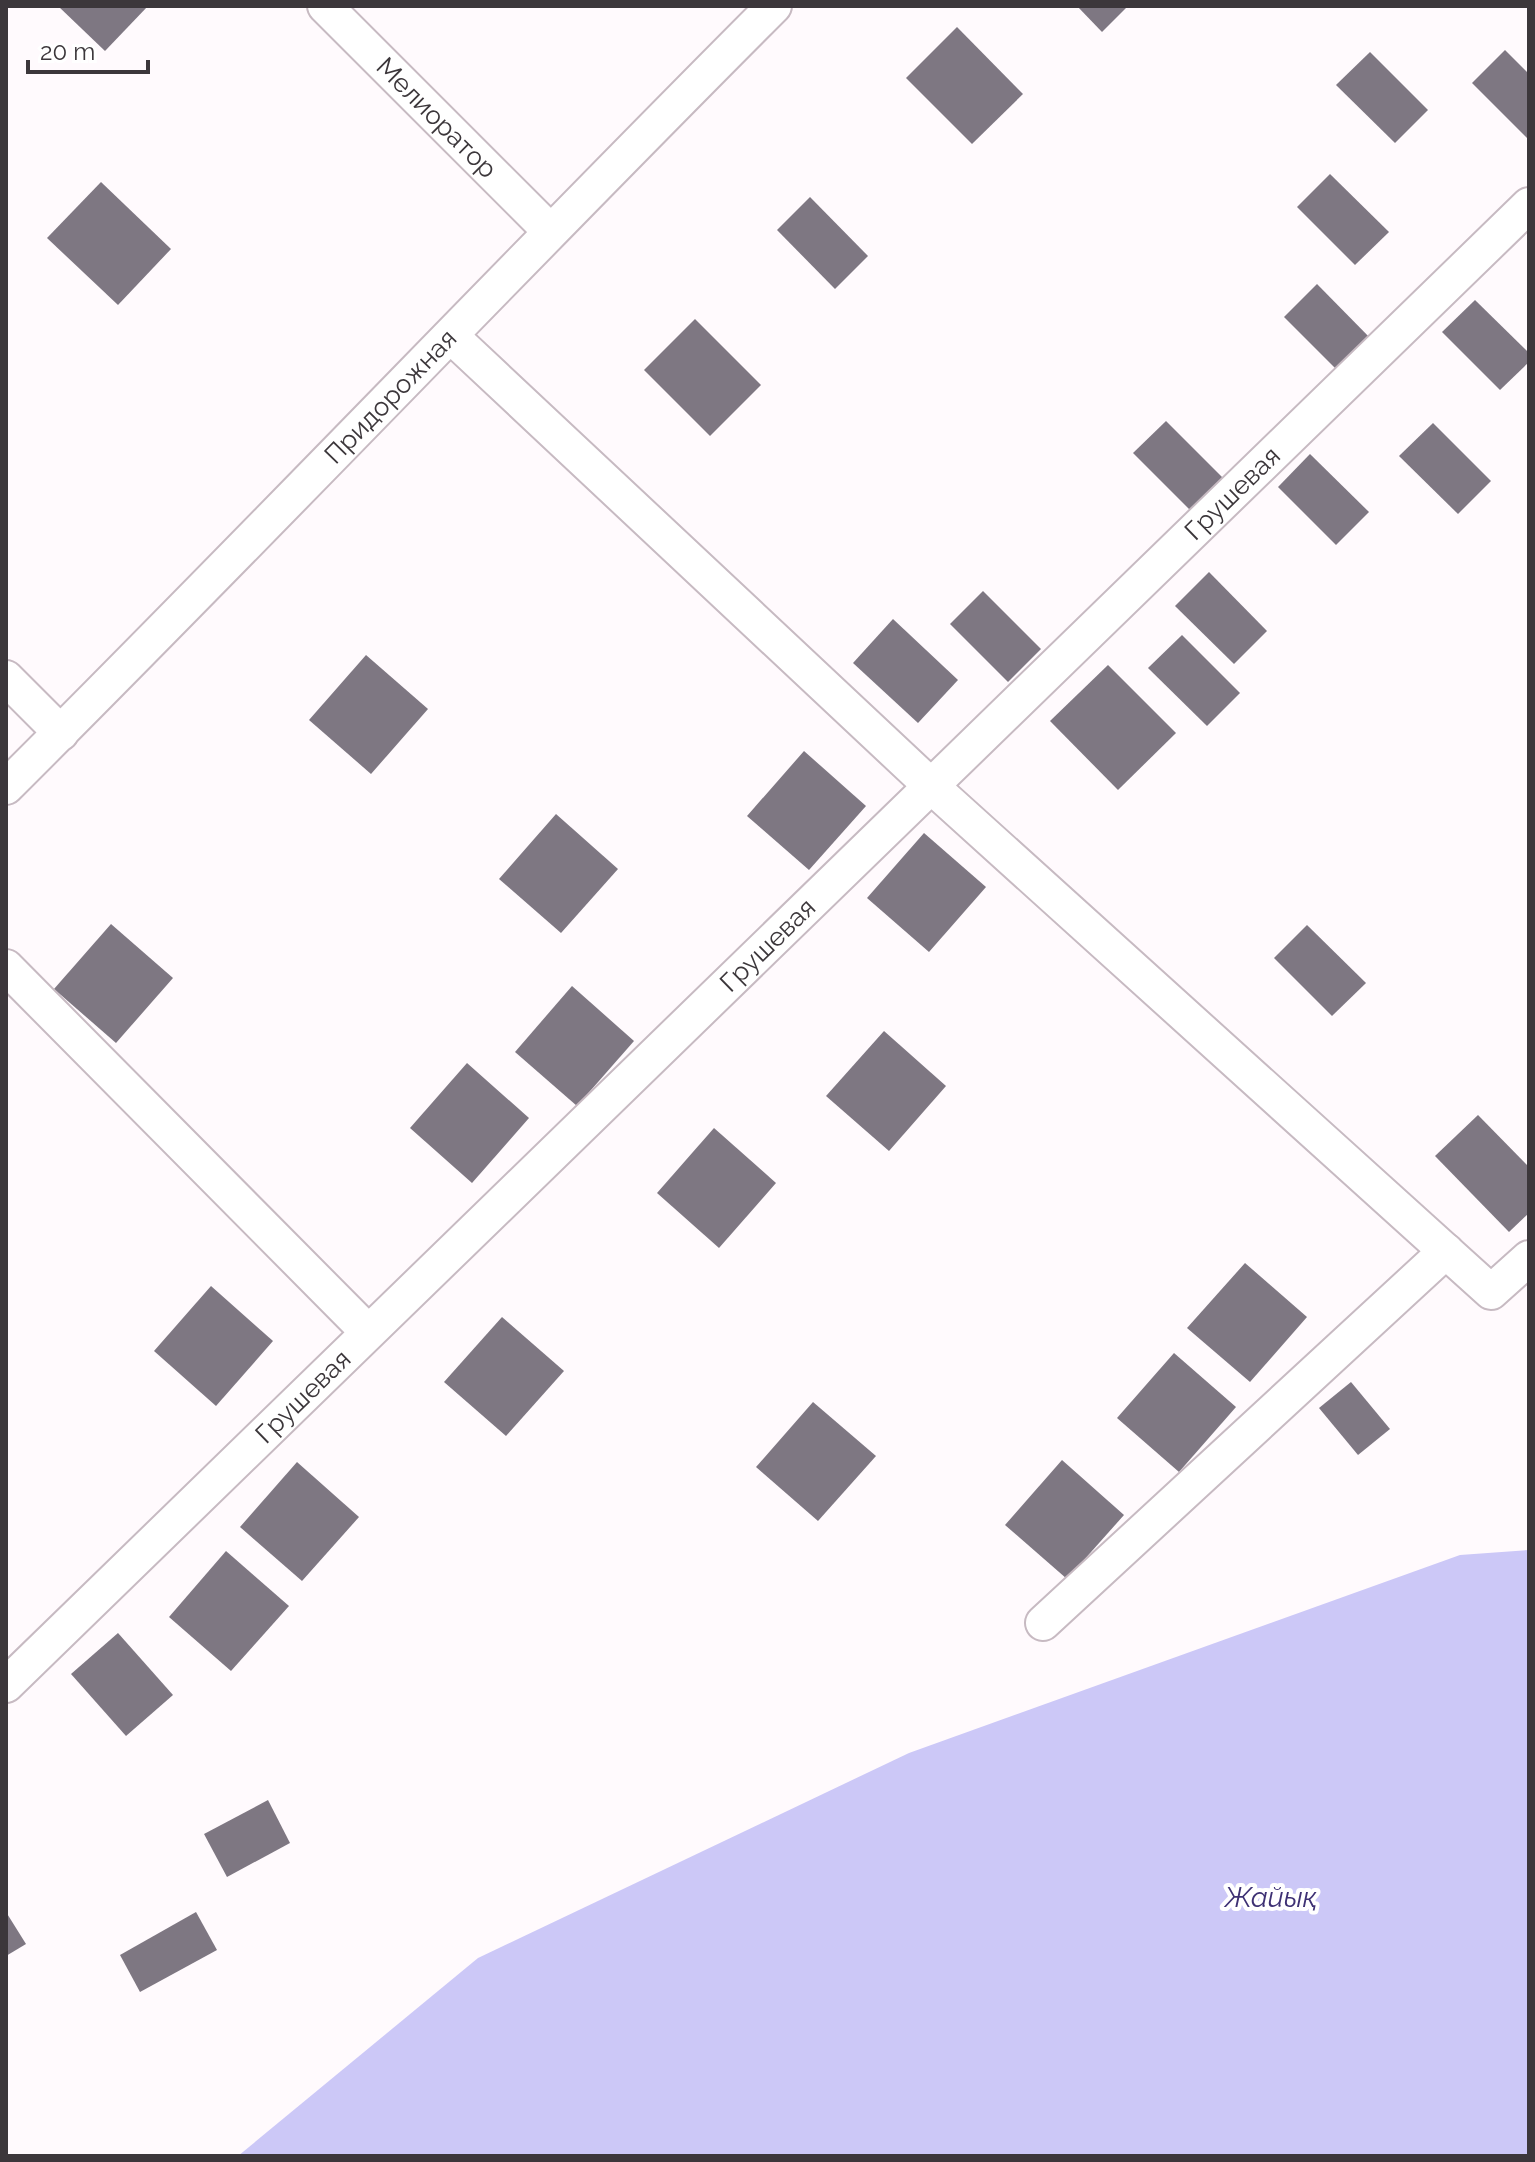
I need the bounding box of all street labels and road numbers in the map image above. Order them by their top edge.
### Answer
street label: Мелиоратор [370,51,503,184]
street label: Придорожная [318,323,462,470]
street label: Грушевая [1179,440,1286,546]
street label: Грушевая [714,892,821,998]
street label: Грушевая [249,1344,357,1449]

